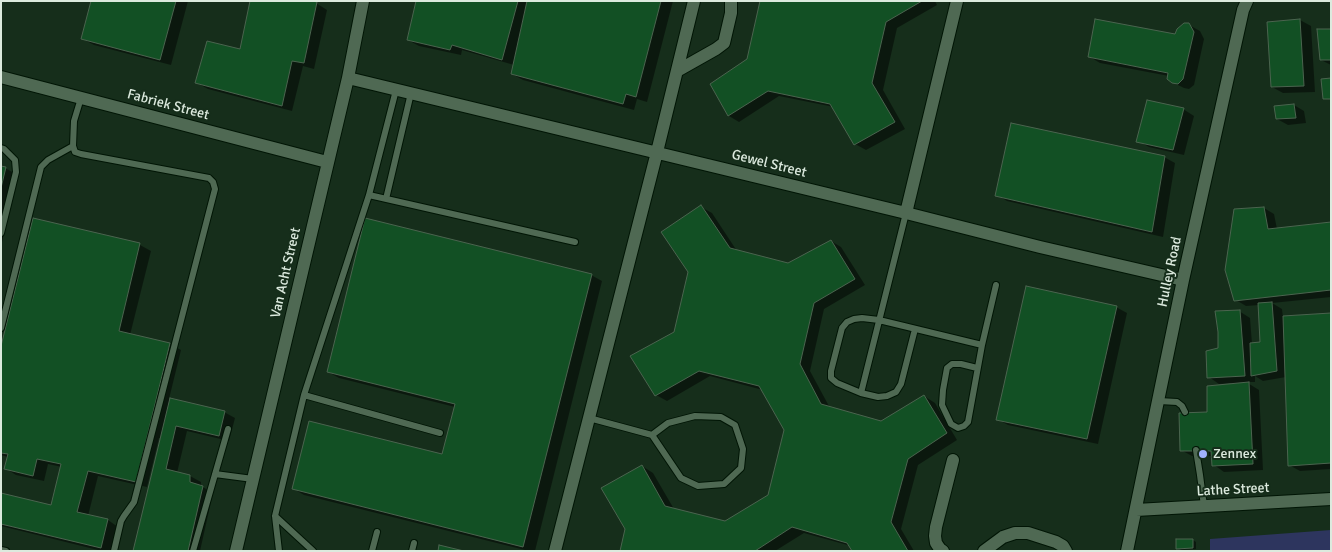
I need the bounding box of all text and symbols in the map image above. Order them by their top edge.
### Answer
street label: Fabriek Street [125,86,211,124]
street label: Gewel Street [730,147,808,181]
street label: Van Acht Street [267,226,305,320]
street label: Hulley Road [1154,235,1186,309]
place label: Zennex [1213,446,1256,462]
marker: Zennex [1197,448,1209,460]
street label: Lathe Street [1196,480,1270,500]

